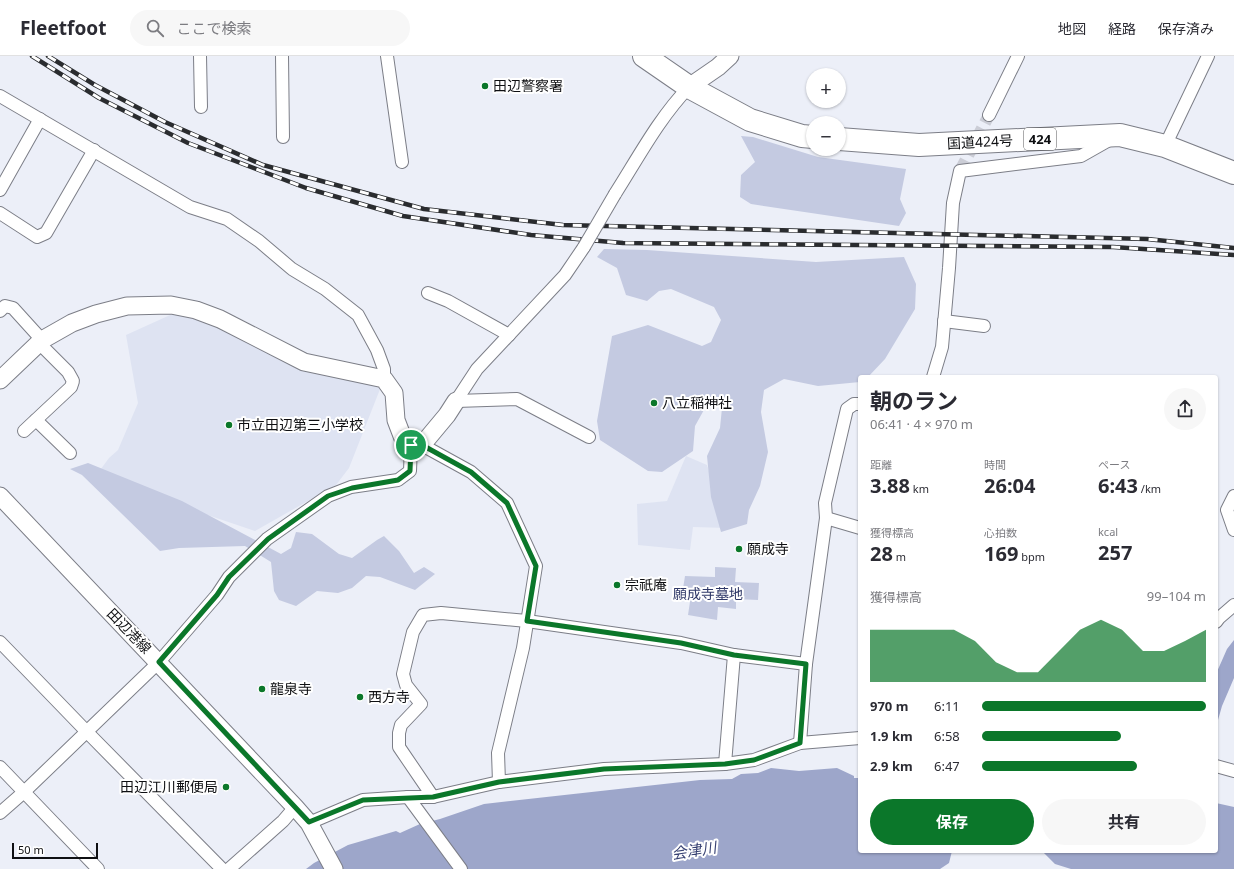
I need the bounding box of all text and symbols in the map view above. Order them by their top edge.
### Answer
search box [130,10,410,46]
text: Fleetfoot [20,15,106,41]
icon: search [144,17,166,39]
text: ここで検索 [176,18,251,38]
text: 地図 [1058,19,1086,38]
text: 経路 [1108,19,1136,38]
text: 保存済み [1158,19,1214,38]
map controls [806,68,846,156]
button: + [806,68,846,108]
place label: 田辺警察署 [493,76,563,95]
marker: 田辺警察署 [480,81,490,91]
button: − [806,116,846,156]
road number: 424 [1024,128,1056,150]
street label: 国道424号 [947,130,1013,153]
text: 朝のラン [870,385,958,415]
button: share [1164,388,1206,430]
place label: 八立稲神社 [662,393,732,412]
marker: 八立稲神社 [649,398,659,408]
place label: 市立田辺第三小学校 [237,415,363,434]
text: 06:41 · 4 × 970 m [870,415,973,433]
marker: 市立田辺第三小学校 [224,420,234,430]
pin [394,428,428,462]
icon: arrive [400,434,422,456]
text: 距離 [870,457,892,472]
text: 時間 [984,457,1006,472]
text: ペース [1098,457,1130,472]
text: 3.88 [870,472,910,499]
text: 26:04 [984,472,1035,499]
text: 6:43 [1098,472,1138,499]
text: km [910,481,929,496]
text: /km [1138,481,1161,496]
text: kcal [1098,524,1118,539]
text: 獲得標高 [870,525,914,540]
text: 心拍数 [984,525,1017,540]
place label: 願成寺 [747,539,789,558]
text: 257 [1098,539,1132,566]
text: 28 [870,540,893,567]
text: 169 [984,540,1018,567]
marker: 願成寺 [734,544,744,554]
text: m [893,549,906,564]
text: bpm [1018,549,1045,564]
place label: 宗祇庵 [625,575,667,594]
marker: 宗祇庵 [612,580,622,590]
park label: 願成寺墓地 [673,584,743,603]
text: 99–104 m [1147,587,1206,605]
text: 獲得標高 [870,588,922,606]
street label: 田辺港線 [103,604,156,657]
place label: 龍泉寺 [270,679,312,698]
marker: 龍泉寺 [257,684,267,694]
place label: 西方寺 [368,687,410,706]
marker: 西方寺 [355,692,365,702]
text: 970 m [870,697,908,715]
text: 6:11 [934,697,960,715]
text: 1.9 km [870,727,913,745]
text: 6:58 [934,727,960,745]
text: 2.9 km [870,757,913,775]
text: 6:47 [934,757,960,775]
place label: 田辺江川郵便局 [120,777,218,796]
marker: 田辺江川郵便局 [221,782,231,792]
button: 保存 [870,799,1034,845]
button: 共有 [1042,799,1206,845]
water label: 会津川 [670,836,720,863]
scale bar [12,841,98,860]
text: 50 m [18,842,44,857]

